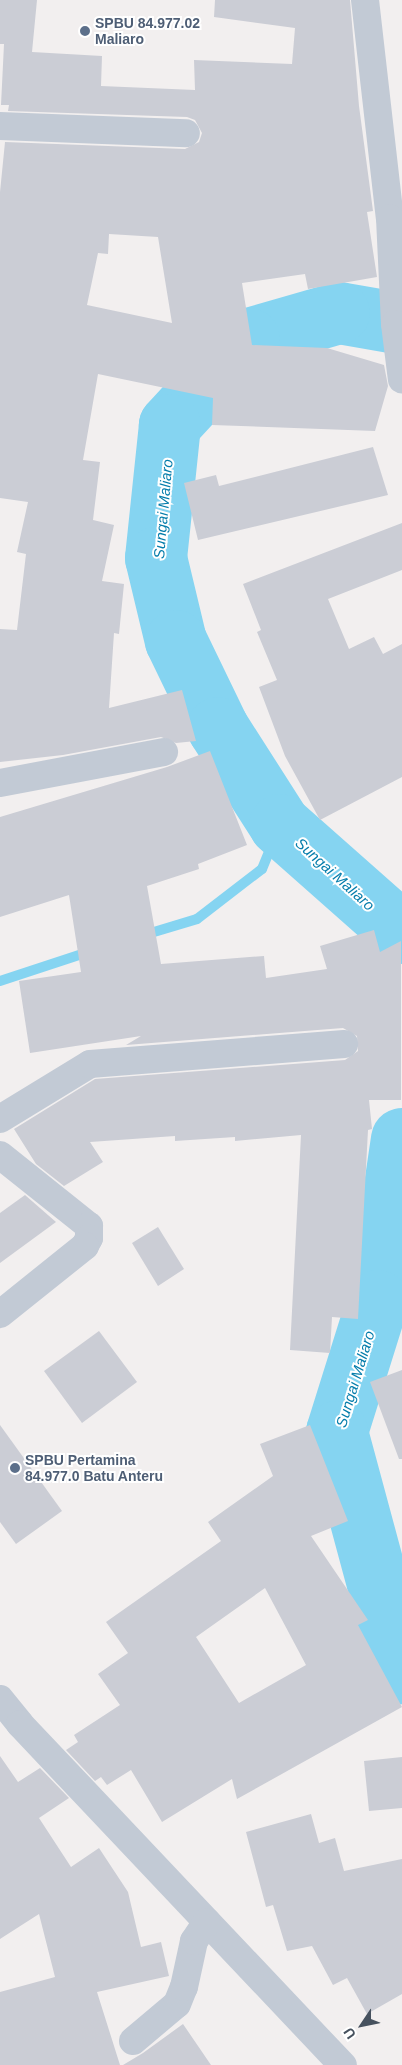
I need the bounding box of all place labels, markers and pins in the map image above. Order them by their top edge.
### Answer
place label: SPBU 84.977.02 Maliaro [95,15,200,48]
marker: SPBU 84.977.02 Maliaro [79,25,91,37]
place label: SPBU Pertamina 84.977.0 Batu Anteru [25,1452,163,1484]
marker: SPBU Pertamina 84.977.0 Batu Anteru [9,1462,21,1474]

